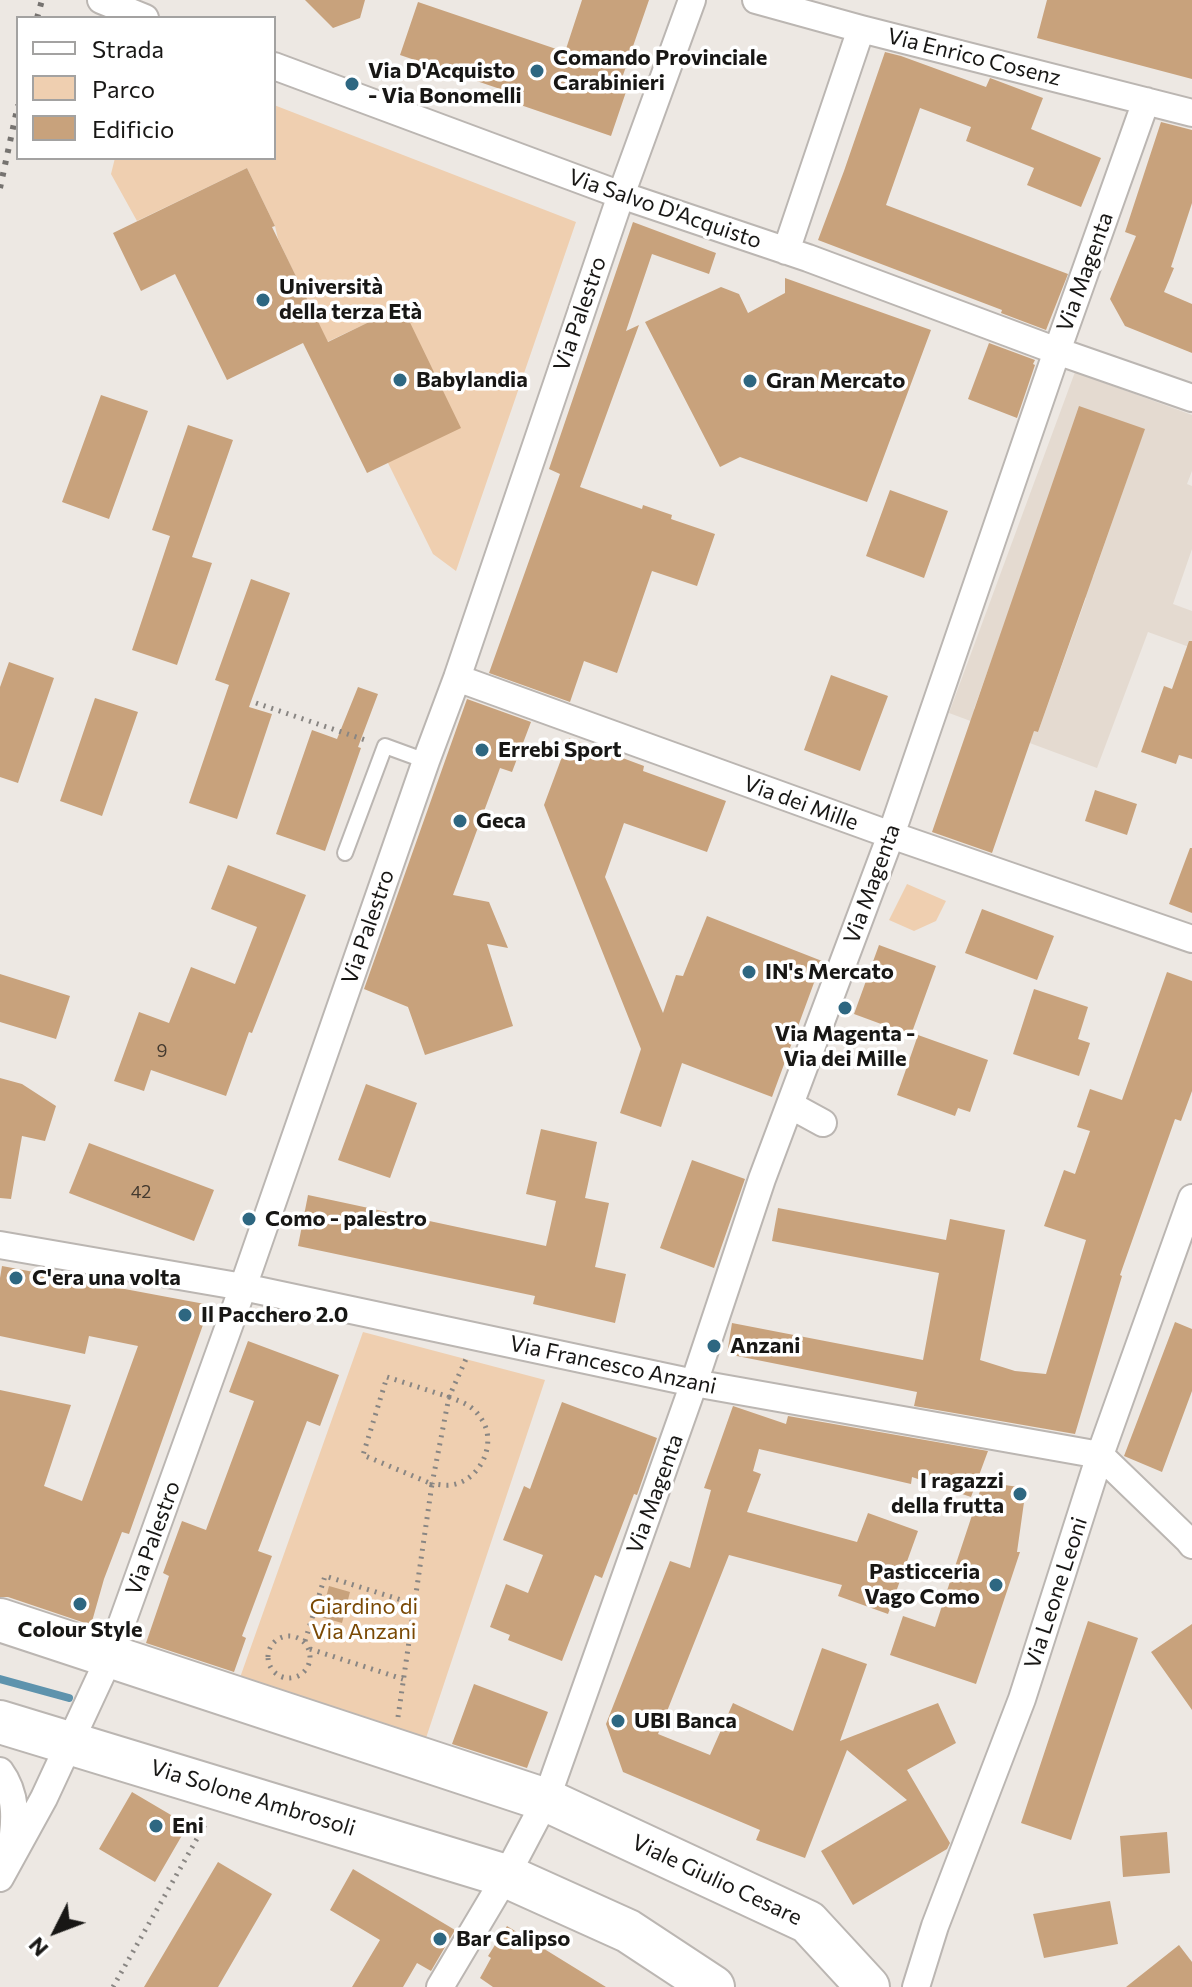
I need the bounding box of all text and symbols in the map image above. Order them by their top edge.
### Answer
legend [16,16,276,160]
street label: Via Enrico Cosenz [884,23,1064,91]
text: Strada [92,34,164,63]
place label: Comando Provinciale Carabinieri [553,45,767,96]
place label: Via D'Acquisto - Via Bonomelli [368,58,522,110]
marker: Comando Provinciale Carabinieri [528,62,546,80]
text: Parco [92,74,155,103]
marker: Via D'Acquisto - Via Bonomelli [343,75,361,93]
text: Edificio [92,114,174,143]
street label: Via Salvo D'Acquisto [565,164,765,254]
street label: Via Magenta [1051,209,1119,335]
street label: Via Palestro [548,253,612,375]
place label: Università della terza Età [279,274,422,326]
marker: Università della terza Età [254,291,272,309]
place label: Babylandia [416,367,528,393]
place label: Gran Mercato [766,368,905,394]
marker: Babylandia [391,371,409,389]
marker: Gran Mercato [741,372,759,390]
place label: Errebi Sport [498,737,622,763]
marker: Errebi Sport [473,741,491,759]
street label: Via dei Mille [740,770,862,836]
place label: Geca [476,808,526,834]
marker: Geca [451,812,469,830]
street label: Via Magenta [838,821,906,947]
street label: Via Palestro [336,866,400,988]
place label: IN's Mercato [765,959,894,985]
marker: IN's Mercato [740,963,758,981]
marker: Via Magenta - Via dei Mille [836,999,854,1017]
place label: Via Magenta - Via dei Mille [775,1021,915,1072]
house number: 9 [157,1040,167,1062]
house number: 42 [131,1181,151,1203]
place label: Como - palestro [265,1206,427,1232]
marker: Como - palestro [240,1210,258,1228]
place label: C'era una volta [32,1265,181,1291]
marker: C'era una volta [7,1269,25,1287]
place label: Il Pacchero 2.0 [201,1302,348,1328]
marker: Il Pacchero 2.0 [176,1306,194,1324]
street label: Via Francesco Anzani [507,1330,719,1400]
place label: Anzani [730,1333,800,1359]
marker: Anzani [705,1337,723,1355]
street label: Via Magenta [621,1431,689,1557]
place label: I ragazzi della frutta [891,1468,1004,1520]
street label: Via Palestro [120,1477,186,1599]
marker: I ragazzi della frutta [1011,1485,1029,1503]
street label: Via Leone Leoni [1019,1514,1093,1672]
place label: Pasticceria Vago Como [864,1559,980,1610]
marker: Pasticceria Vago Como [987,1576,1005,1594]
park label: Giardino di Via Anzani [310,1594,418,1646]
marker: Colour Style [71,1595,89,1613]
place label: Colour Style [17,1617,143,1643]
place label: UBI Banca [634,1708,737,1734]
marker: UBI Banca [609,1712,627,1730]
street label: Via Solone Ambrosoli [147,1754,359,1842]
place label: Eni [172,1813,204,1839]
marker: Eni [147,1817,165,1835]
street label: Viale Giulio Cesare [628,1829,806,1931]
north arrow [16,1891,96,1971]
place label: Bar Calipso [456,1926,570,1952]
marker: Bar Calipso [431,1930,449,1948]
text: N [22,1932,53,1963]

